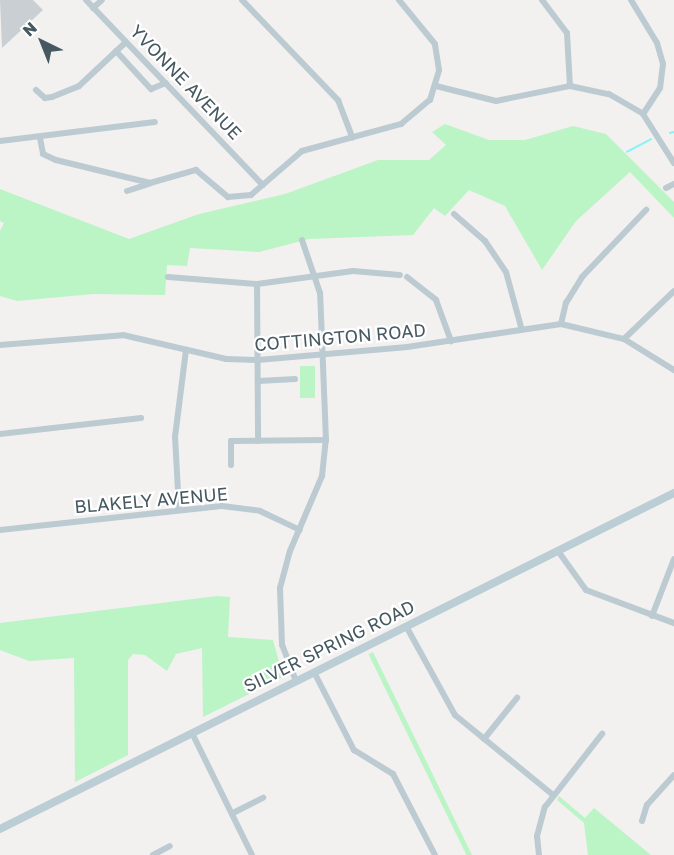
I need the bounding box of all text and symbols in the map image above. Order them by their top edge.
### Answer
north arrow [12,12,72,72]
text: N [18,17,41,40]
street label: YVONNE AVENUE [126,20,246,144]
street label: COTTINGTON ROAD [253,319,427,355]
street label: BLAKELY AVENUE [73,483,229,517]
street label: SILVER SPRING ROAD [240,595,418,697]

